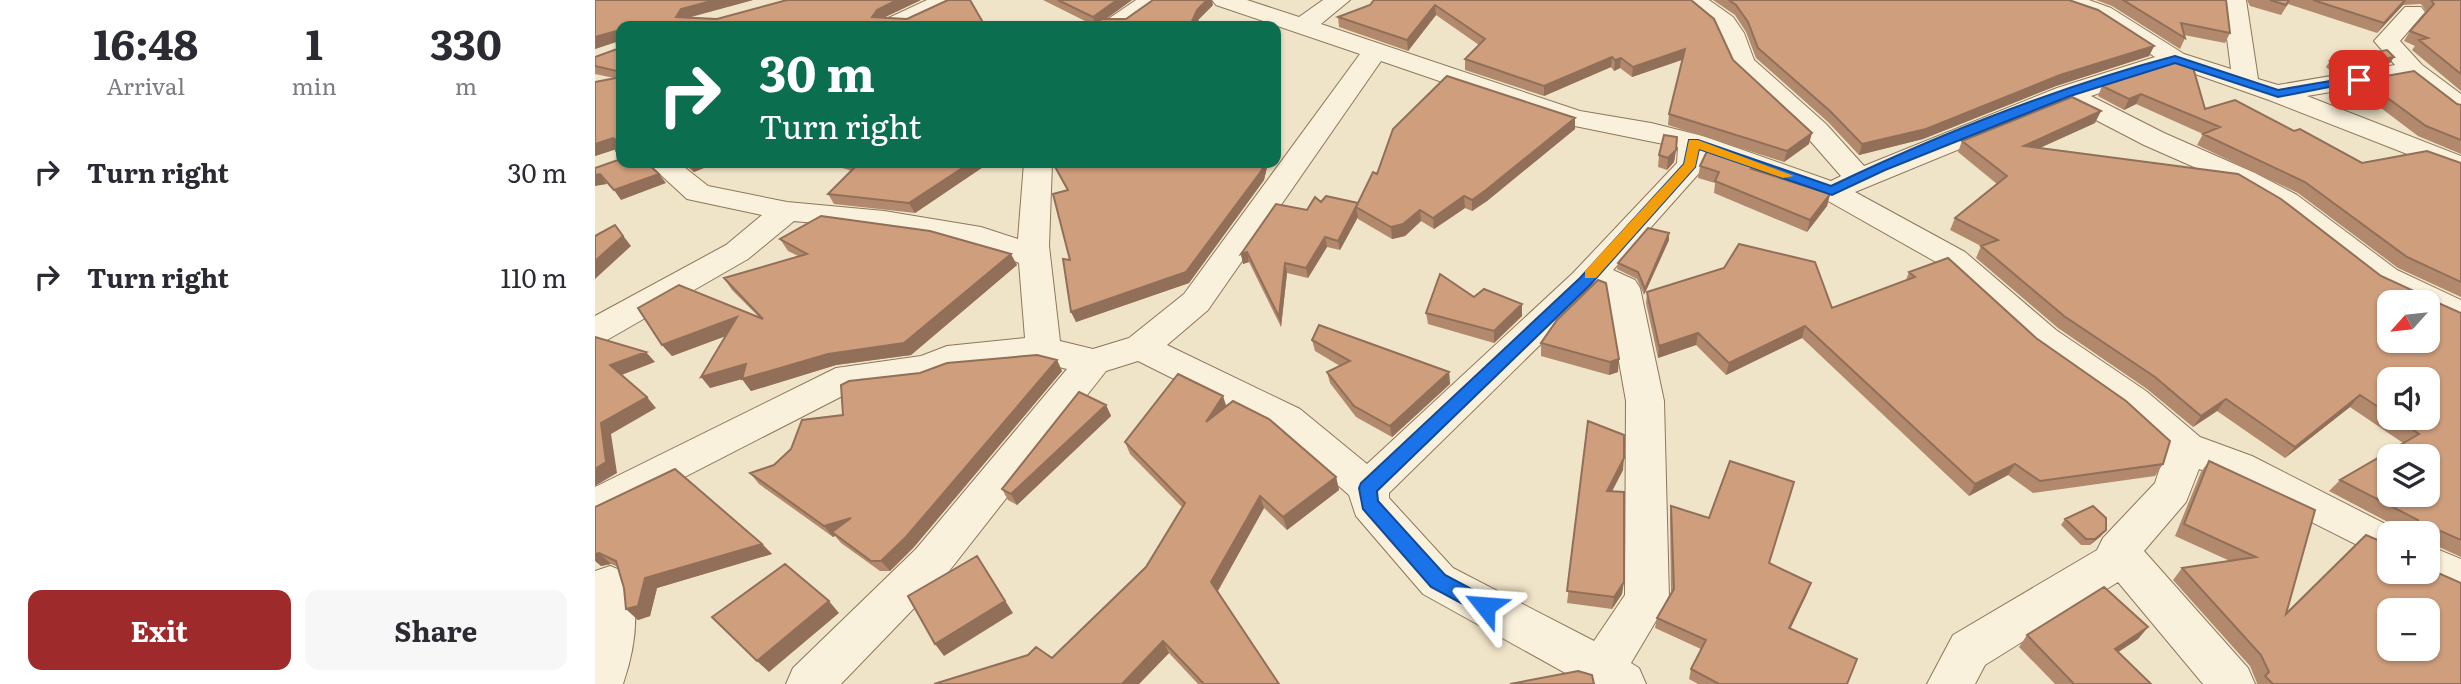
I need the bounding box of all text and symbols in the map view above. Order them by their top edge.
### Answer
text: 16:48 [93,11,198,73]
text: 1 [305,11,323,73]
text: 330 [430,11,502,73]
text: 30 m [759,34,875,107]
icon: right [644,49,735,140]
pin [2329,50,2389,110]
icon: arrive [2340,61,2378,99]
text: Arrival [106,68,185,102]
text: min [291,68,337,102]
text: m [455,68,477,102]
text: Turn right [759,101,921,149]
text: Turn right [87,152,229,191]
text: 30 m [507,152,567,191]
icon: right [28,153,66,191]
text: Turn right [87,257,229,296]
text: 110 m [500,257,567,296]
icon: right [28,258,66,296]
north arrow [2377,290,2439,354]
map controls [2377,290,2440,661]
button: sound [2377,367,2440,430]
button: layers [2377,444,2440,507]
button: + [2377,521,2440,584]
position arrow [1448,569,1522,643]
button: Exit [28,590,291,670]
button: Share [305,590,567,670]
button: − [2377,598,2440,661]

